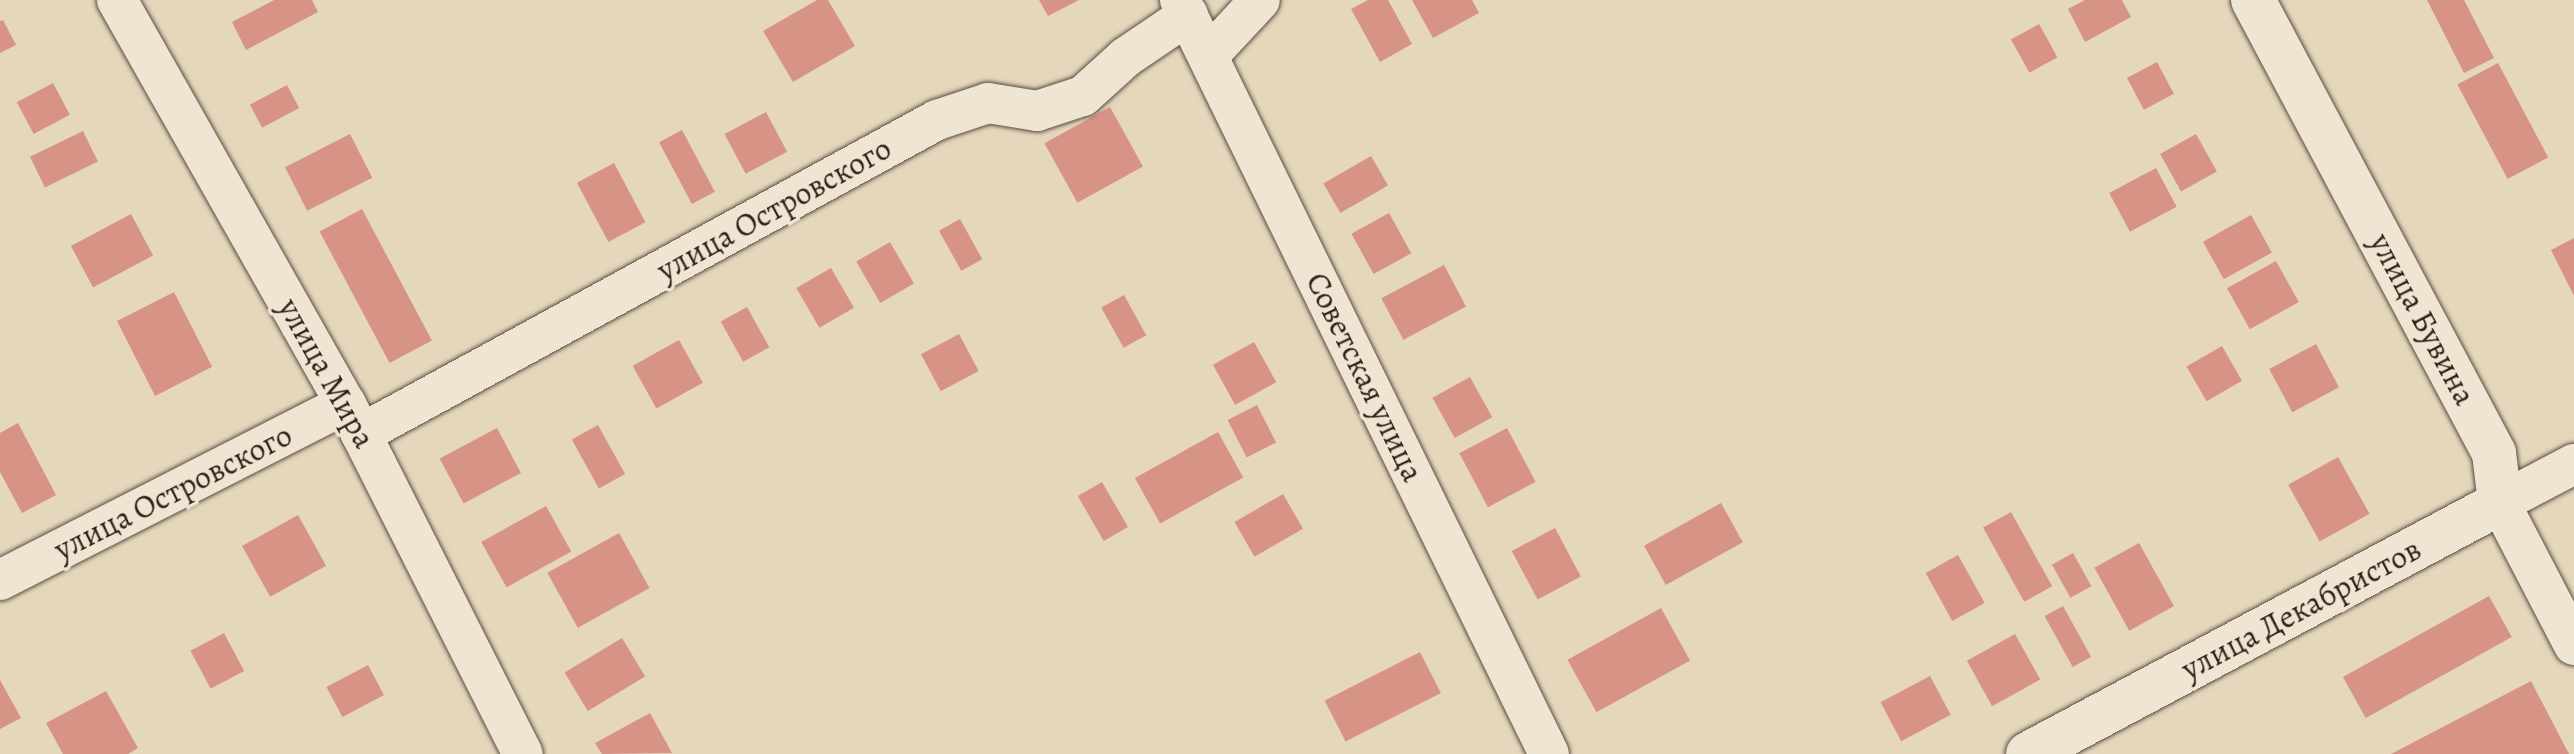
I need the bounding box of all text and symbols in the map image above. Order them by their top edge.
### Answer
street label: улица Островского [650,129,898,289]
street label: улица Бувина [2362,227,2484,411]
street label: Советская улица [1298,266,1432,488]
street label: улица Мира [270,291,384,455]
street label: улица Островского [48,415,298,569]
street label: улица Декабристов [2175,530,2427,688]

